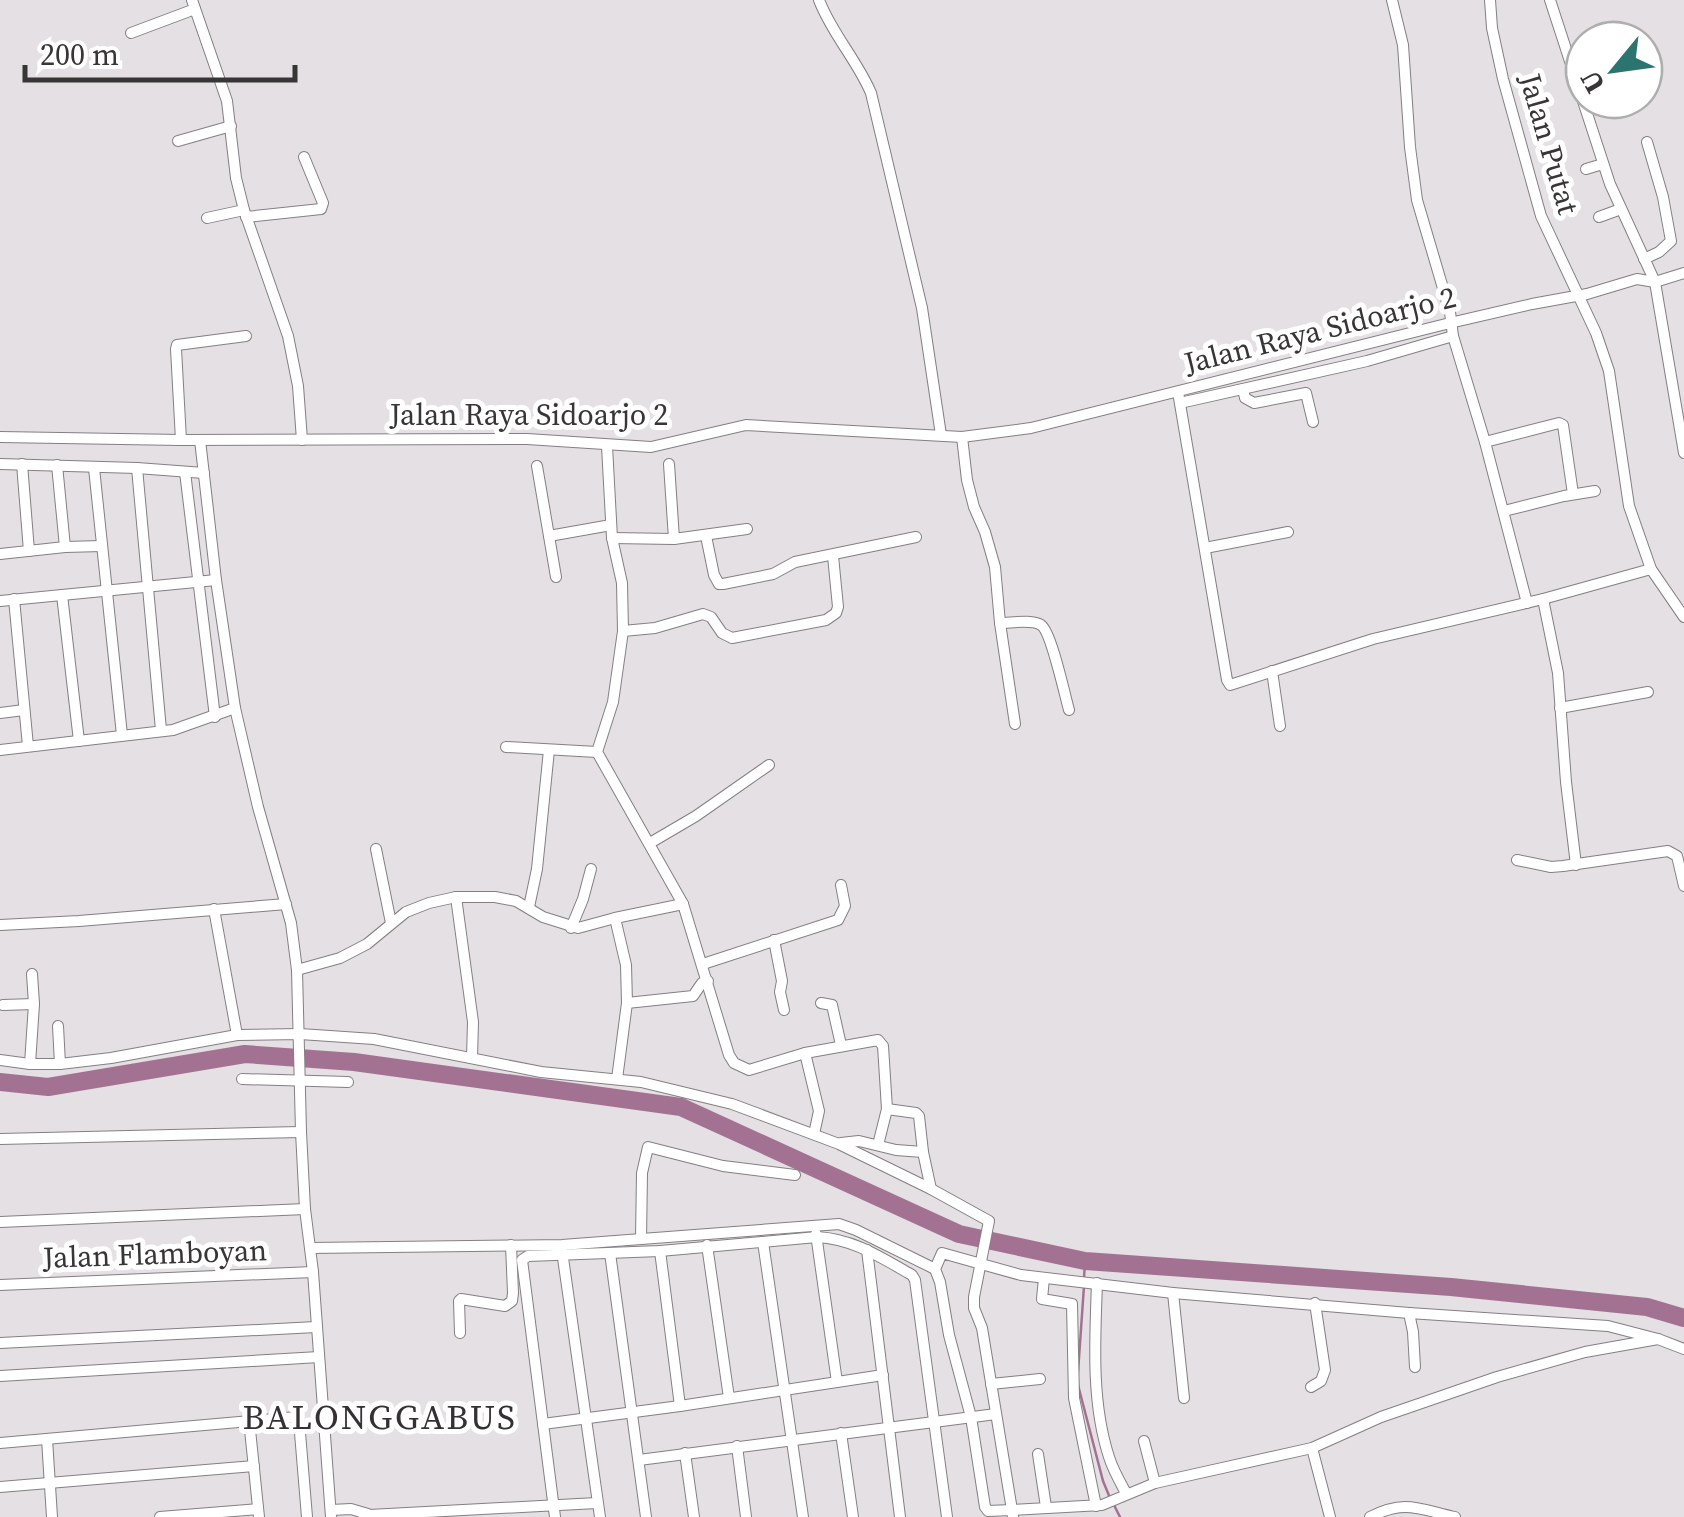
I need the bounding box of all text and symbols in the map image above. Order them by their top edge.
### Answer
scale bar [25,20,295,82]
north arrow [1564,20,1664,120]
text: 200 m [40,34,119,75]
text: U [1571,64,1614,100]
street label: Jalan Putat [1510,68,1589,219]
street label: Jalan Raya Sidoarjo 2 [1179,276,1460,383]
street label: Jalan Raya Sidoarjo 2 [389,394,668,435]
street label: Jalan Flamboyan [41,1229,268,1278]
district label: BALONGGABUS [243,1393,517,1441]

